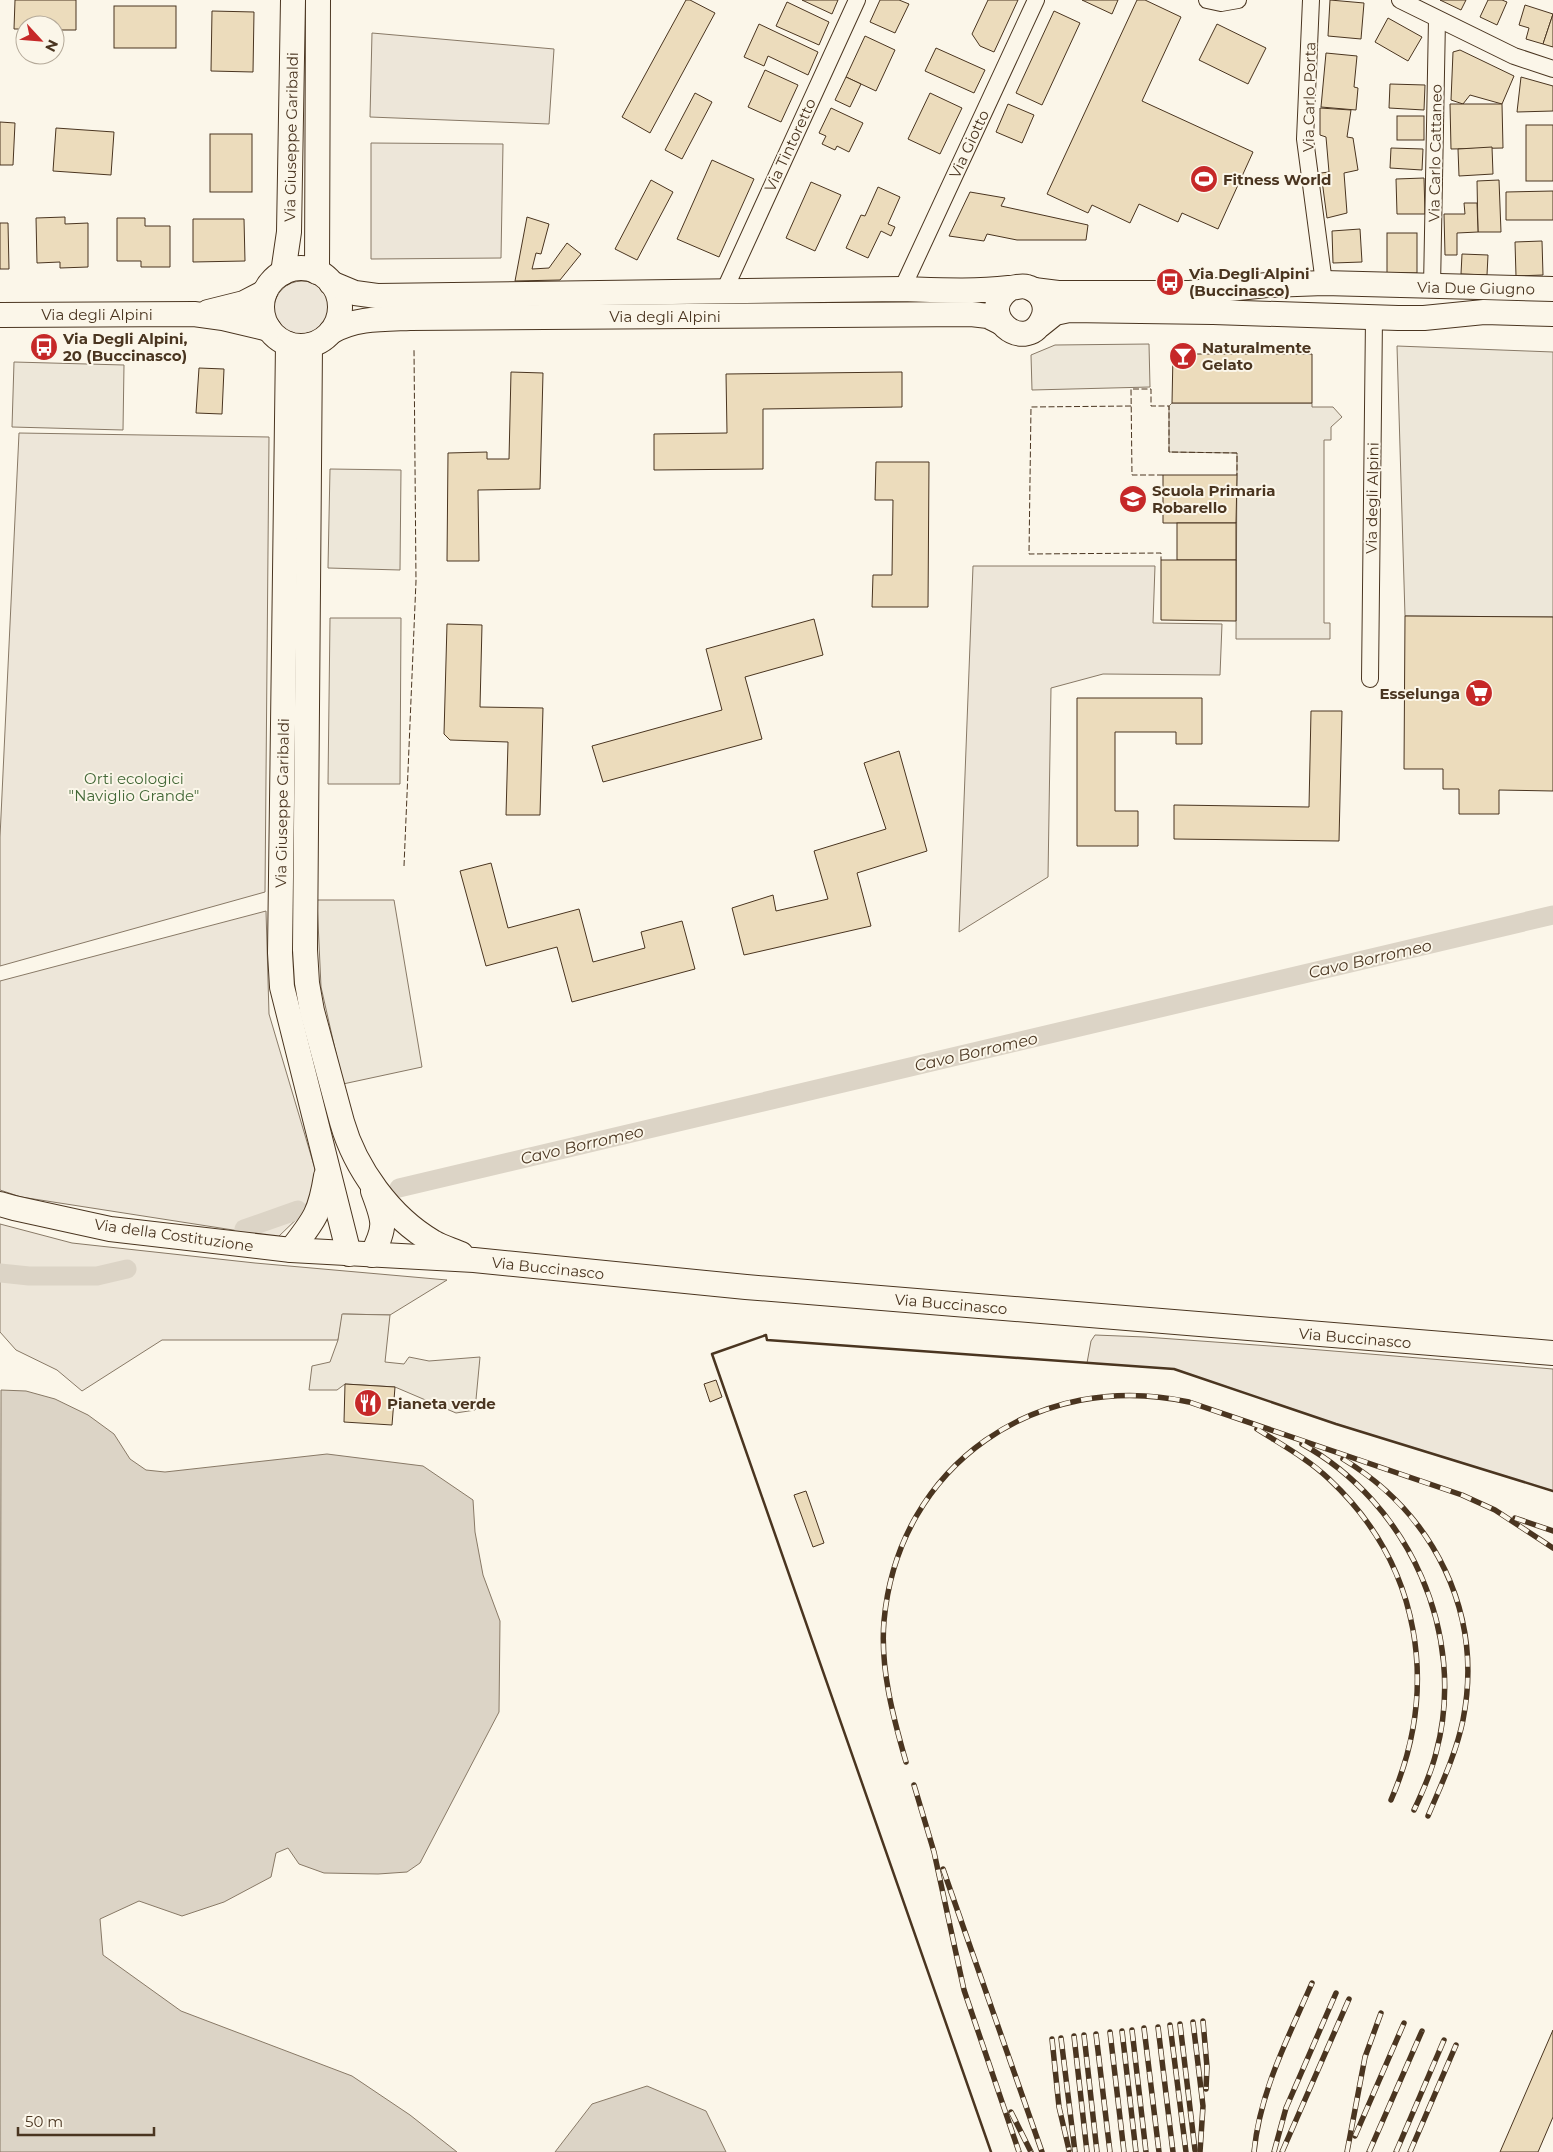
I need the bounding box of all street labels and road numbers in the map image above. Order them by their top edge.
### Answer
street label: Via Carlo Porta [1299,42,1319,152]
street label: Via Giuseppe Garibaldi [280,52,302,222]
street label: Via Carlo Cattaneo [1424,84,1446,222]
street label: Via Tintoretto [760,95,820,195]
street label: Via Giotto [945,107,993,181]
street label: Via Due Giugno [1417,277,1535,299]
street label: Via degli Alpini [41,305,153,324]
street label: Via degli Alpini [609,307,721,326]
street label: Via degli Alpini [1362,442,1382,554]
street label: Via Giuseppe Garibaldi [271,718,293,888]
street label: Via della Costituzione [93,1214,255,1256]
street label: Via Buccinasco [491,1253,605,1283]
street label: Via Buccinasco [894,1290,1008,1318]
street label: Via Buccinasco [1298,1324,1412,1352]

